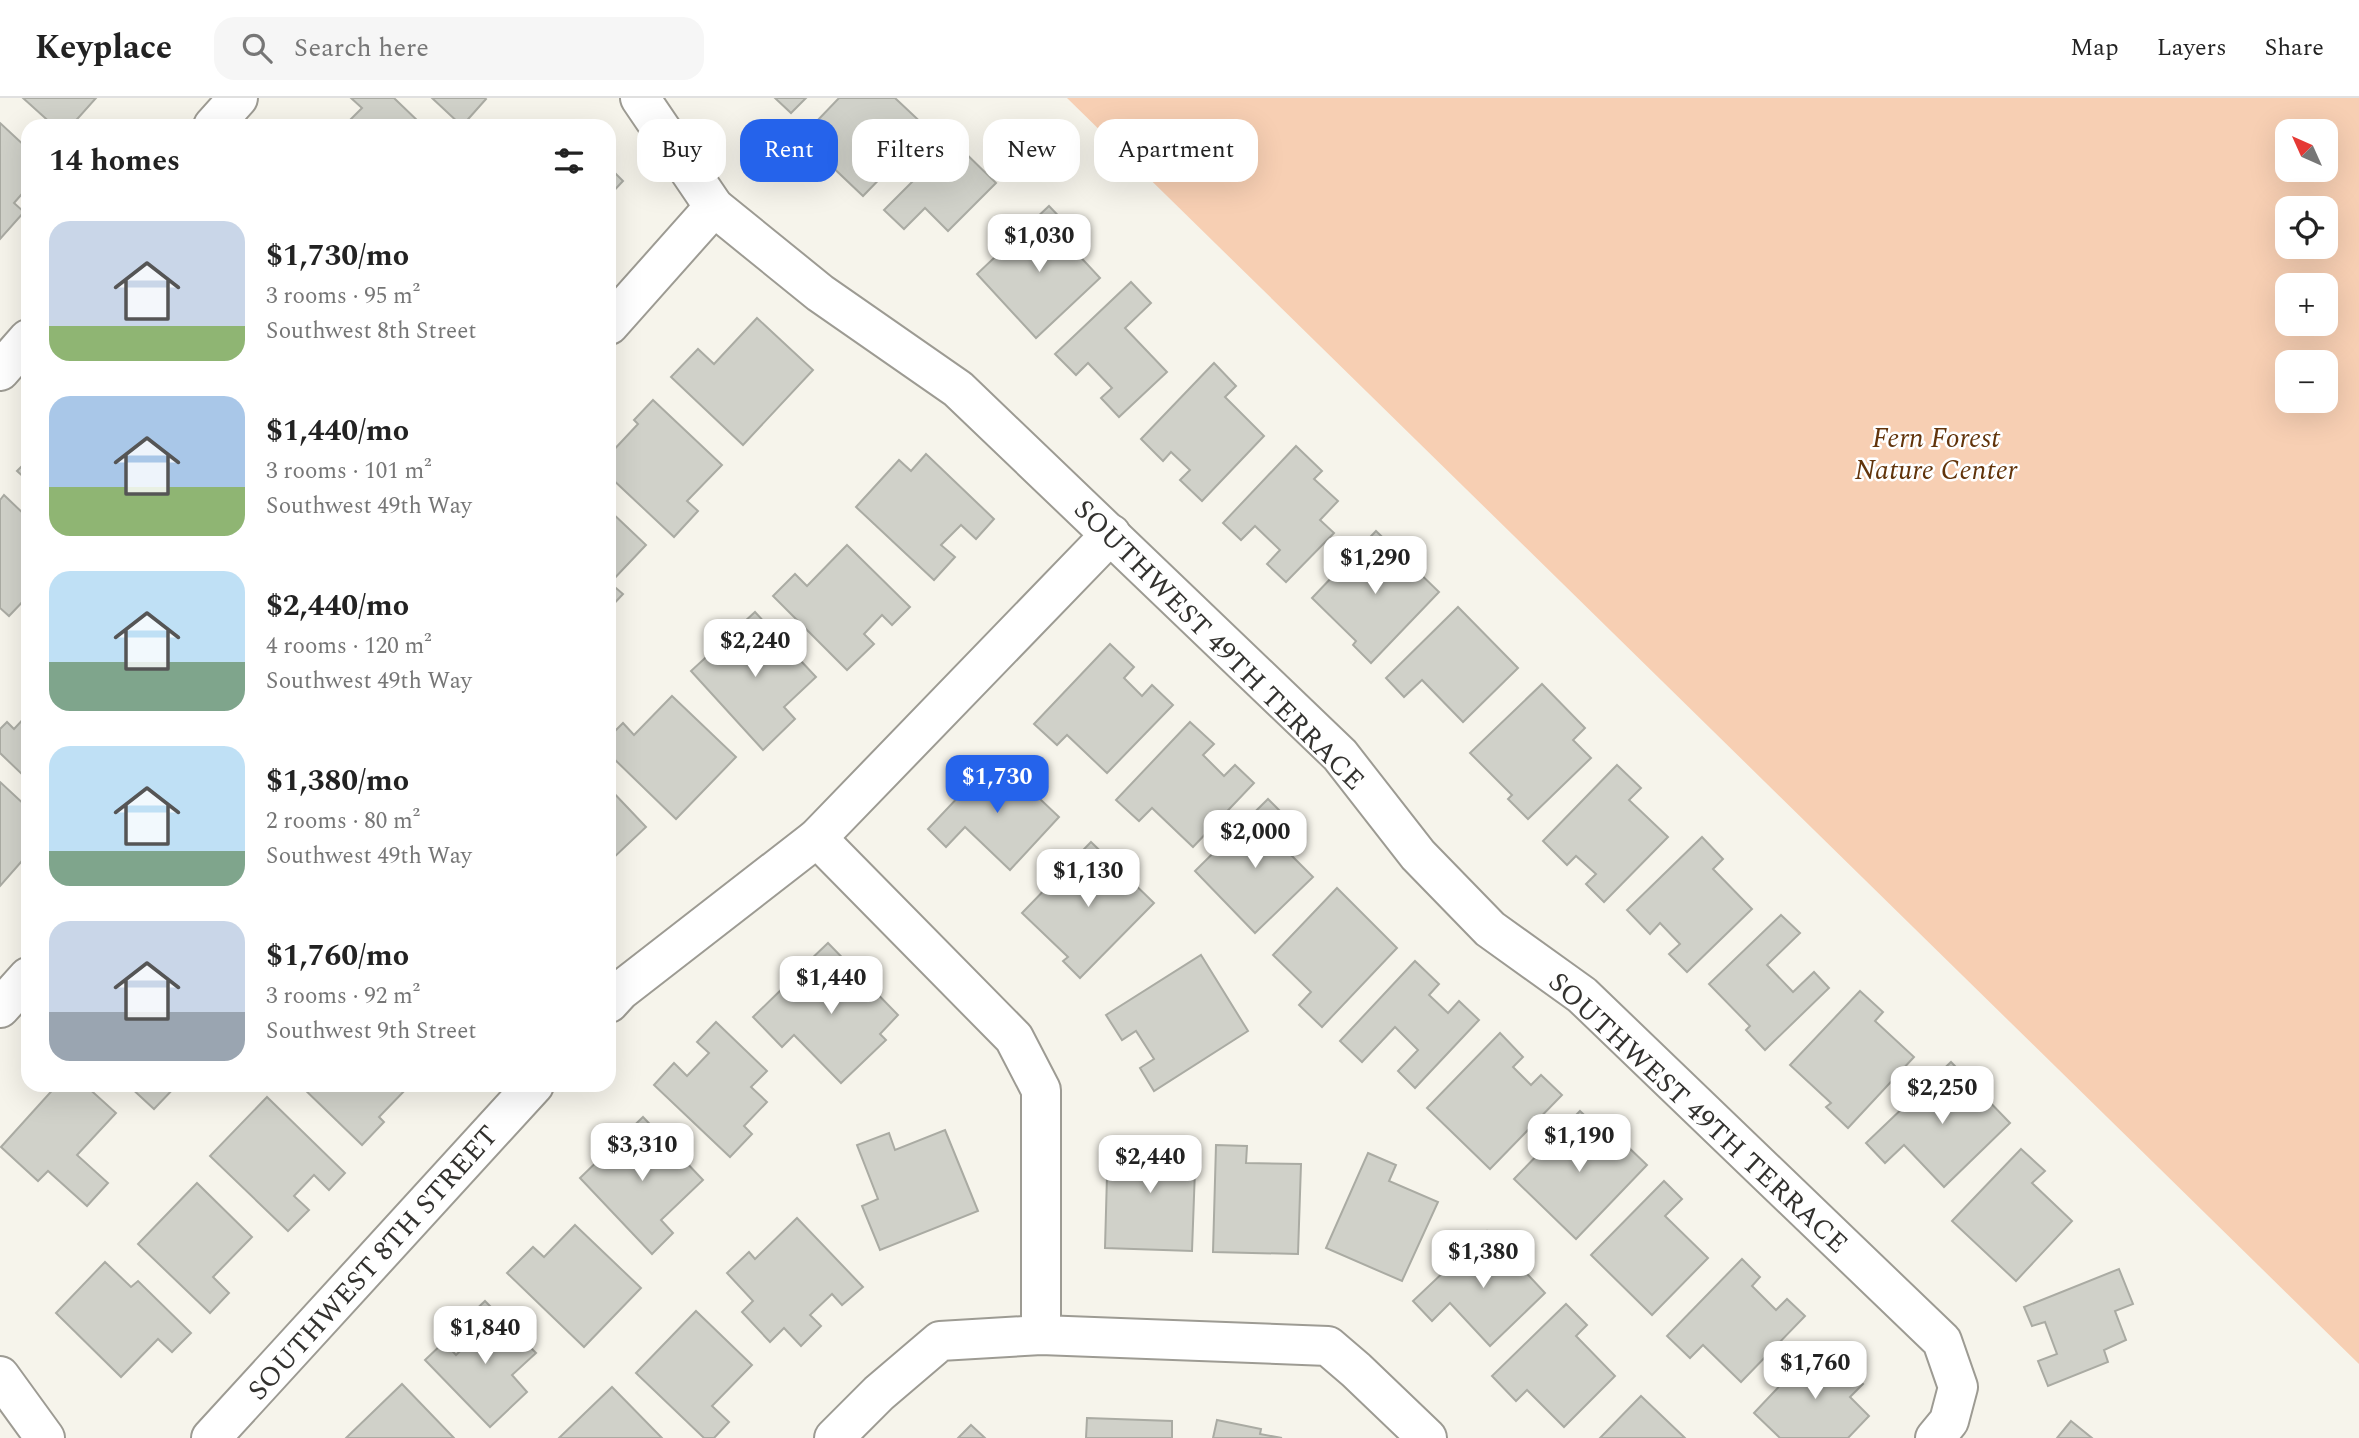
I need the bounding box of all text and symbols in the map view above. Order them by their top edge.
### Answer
search box [214,17,704,80]
text: Keyplace [35,23,172,73]
text: Search here [294,28,429,68]
icon: search [238,29,276,67]
text: Map [2070,30,2119,66]
text: Layers [2157,30,2227,66]
text: Share [2265,30,2324,66]
chip: Buy [637,119,726,182]
chip: Rent [740,119,838,182]
chip: Filters [852,119,969,182]
chip: New [983,119,1080,182]
chip: Apartment [1094,119,1258,182]
north arrow [2275,119,2338,182]
map controls [2275,119,2338,413]
text: 14 homes [49,138,180,184]
icon: filters [550,142,588,180]
button: locate [2275,196,2338,259]
pin: $1,030 [982,214,1096,274]
text: $1,030 [1004,219,1074,254]
text: $1,730/mo [266,233,409,279]
icon: home [105,249,189,333]
button: + [2275,273,2338,336]
text: 3 rooms · 95 m² [266,279,420,314]
text: Southwest 8th Street [266,314,476,349]
button: − [2275,350,2338,413]
text: $1,440/mo [266,408,409,454]
park label: Fern Forest Nature Center [1855,417,2018,492]
icon: home [105,424,189,508]
text: 3 rooms · 101 m² [266,454,432,489]
text: Southwest 49th Way [266,489,472,524]
street label: SOUTHWEST 49TH TERRACE [1063,489,1375,801]
pin: $1,290 [1318,536,1432,596]
text: $1,290 [1340,541,1410,576]
text: $2,440/mo [266,583,409,629]
icon: home [105,599,189,683]
pin: $2,240 [698,620,812,679]
text: $2,240 [720,624,790,659]
text: 4 rooms · 120 m² [266,629,432,664]
text: Southwest 49th Way [266,664,472,699]
pin: $1,730 [940,756,1054,815]
text: $1,380/mo [266,758,409,804]
text: $1,730 [962,760,1032,795]
icon: home [105,774,189,858]
text: 2 rooms · 80 m² [266,804,420,839]
pin: $2,000 [1198,810,1312,870]
text: $2,000 [1220,815,1290,850]
text: Southwest 49th Way [266,839,472,874]
pin: $1,130 [1031,850,1145,909]
text: $1,130 [1053,854,1123,889]
text: $1,760/mo [266,933,409,979]
icon: home [105,949,189,1033]
pin: $1,440 [774,956,888,1016]
text: $1,440 [796,961,866,996]
street label: SOUTHWEST 49TH TERRACE [1538,962,1858,1264]
text: 3 rooms · 92 m² [266,979,420,1014]
text: Southwest 9th Street [266,1014,476,1049]
pin: $2,250 [1885,1066,1999,1126]
text: $2,250 [1907,1071,1977,1106]
pin: $1,190 [1522,1114,1636,1174]
street label: SOUTHWEST 8TH STREET [237,1116,509,1410]
text: $1,190 [1544,1119,1614,1154]
pin: $3,310 [585,1124,699,1183]
text: $3,310 [607,1128,677,1163]
pin: $2,440 [1093,1136,1207,1195]
text: $2,440 [1115,1140,1185,1175]
pin: $1,380 [1426,1230,1540,1290]
text: $1,380 [1448,1235,1518,1270]
pin: $1,840 [428,1306,542,1366]
text: $1,840 [450,1311,520,1346]
pin: $1,760 [1758,1342,1872,1401]
text: $1,760 [1780,1346,1850,1381]

